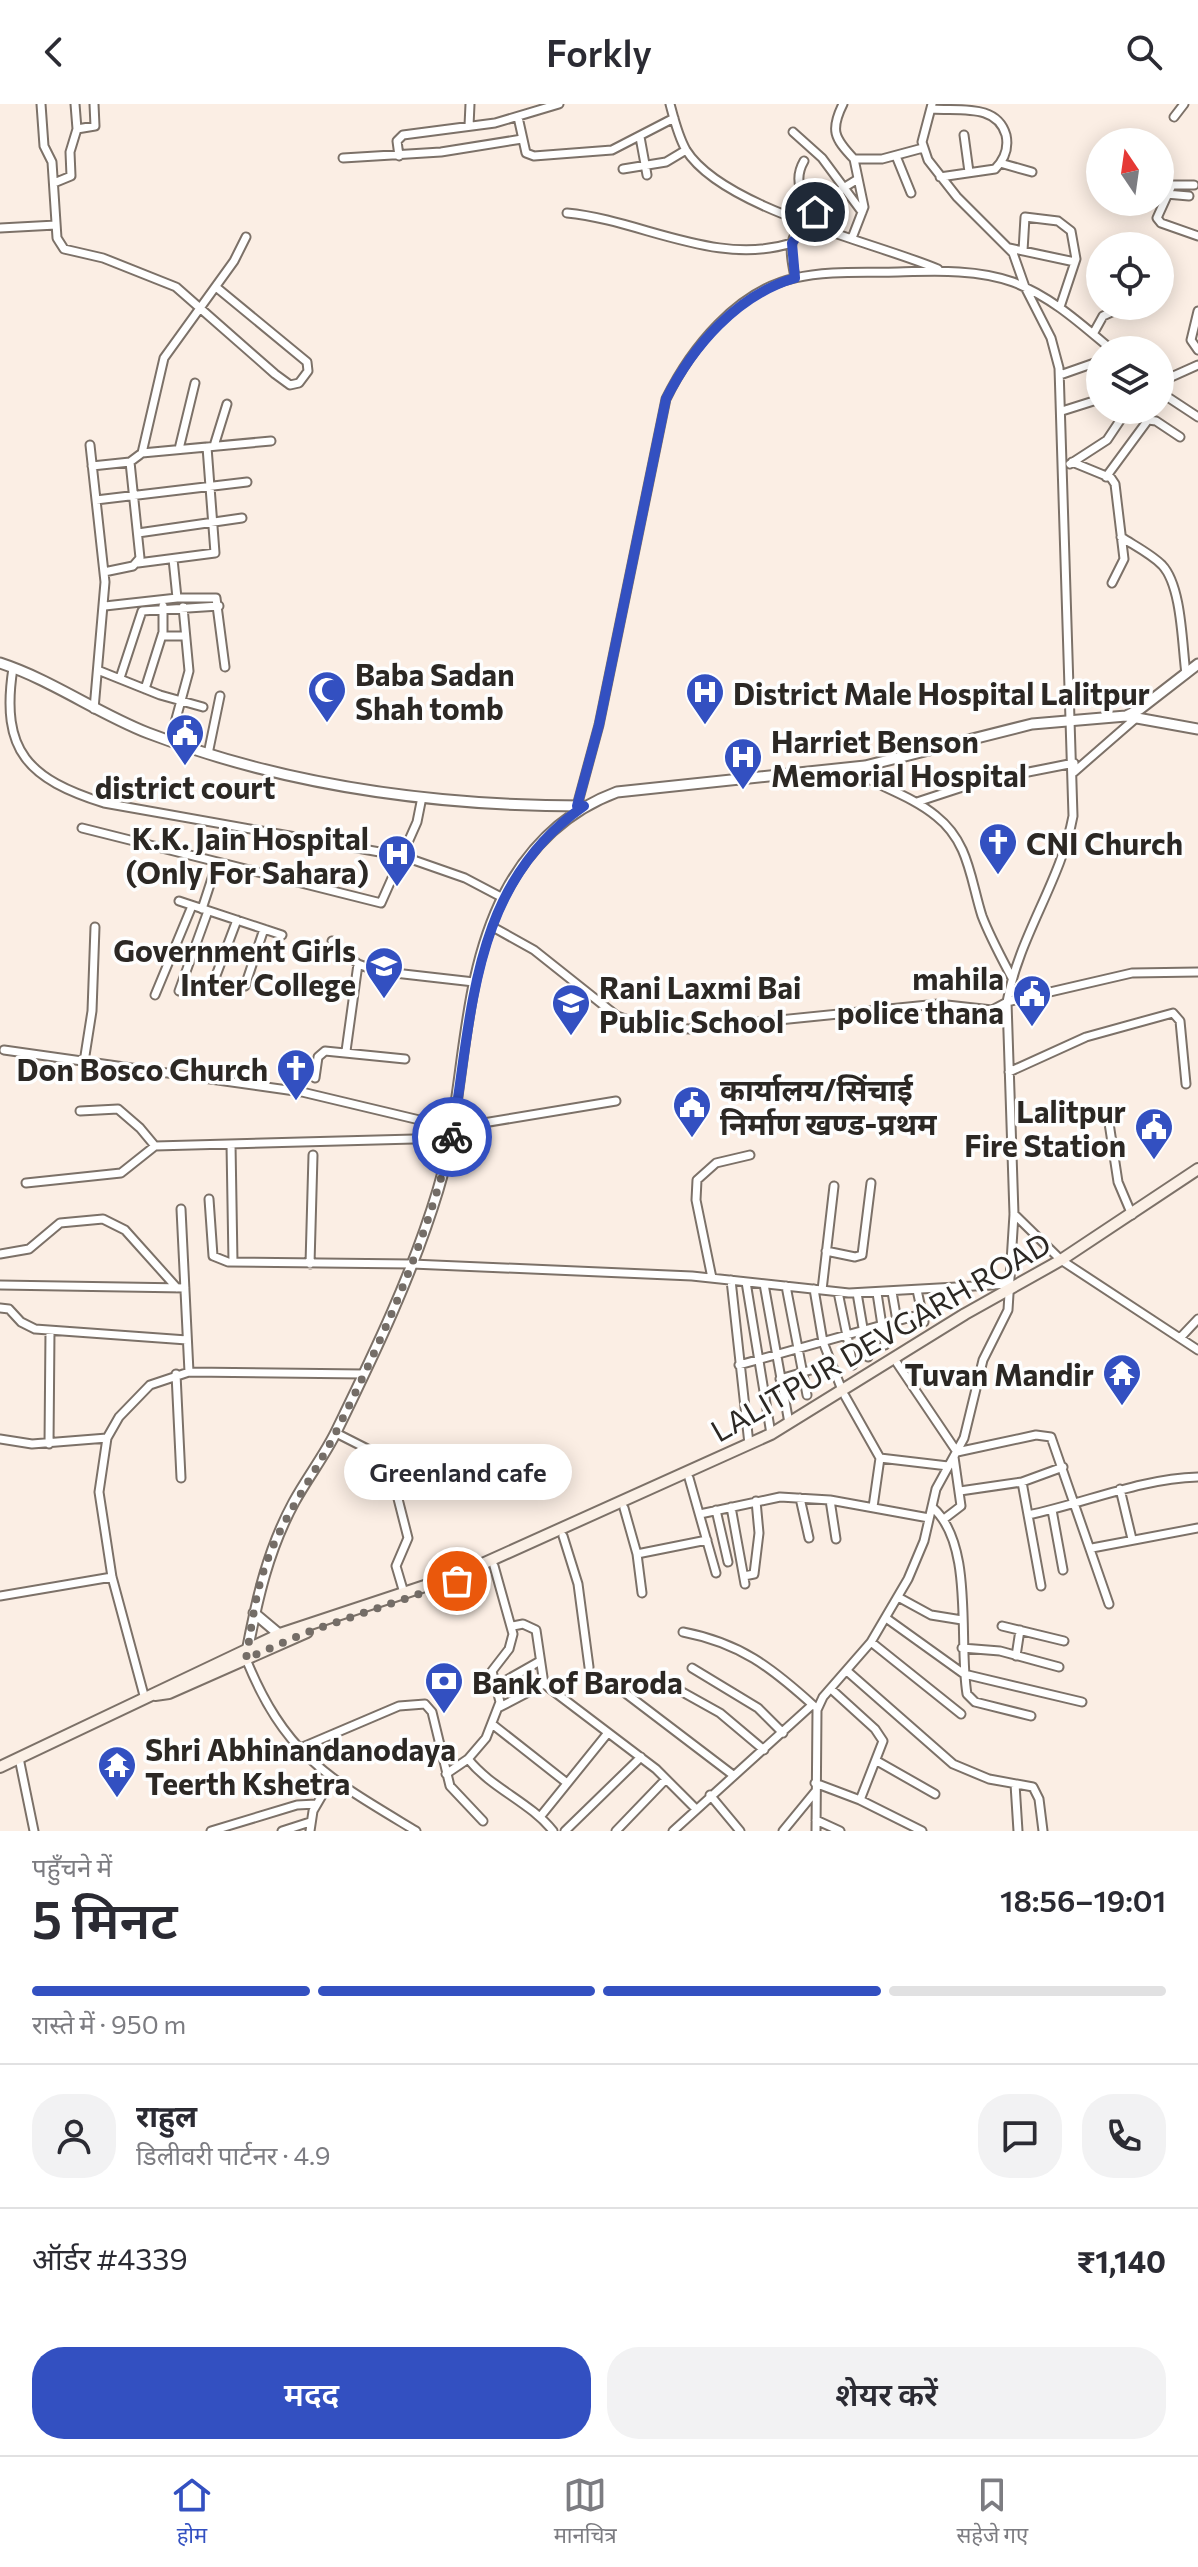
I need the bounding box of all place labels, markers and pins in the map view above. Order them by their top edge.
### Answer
pin [781,178,849,246]
place label: Baba Sadan Shah tomb [355,655,515,726]
mosque icon: Baba Sadan Shah tomb [306,669,348,724]
hospital icon: District Male Hospital Lalitpur [684,671,726,726]
place label: District Male Hospital Lalitpur [733,674,1150,711]
public building icon: district court [164,712,206,767]
place label: Harriet Benson Memorial Hospital [771,722,1027,793]
hospital icon: Harriet Benson Memorial Hospital [722,736,764,791]
place label: district court [95,768,275,805]
place label: K.K. Jain Hospital (Only For Sahara) [126,819,369,890]
church icon: CNI Church [977,821,1019,876]
place label: CNI Church [1026,824,1183,861]
hospital icon: K.K. Jain Hospital (Only For Sahara) [376,833,418,888]
place label: Government Girls Inter College [113,931,356,1002]
school or university icon: Government Girls Inter College [363,945,405,1000]
place label: mahila police thana [837,959,1004,1030]
place label: Rani Laxmi Bai Public School [599,968,801,1039]
public building icon: mahila police thana [1011,973,1053,1028]
school or university icon: Rani Laxmi Bai Public School [550,982,592,1037]
church icon: Don Bosco Church [275,1047,317,1102]
place label: Don Bosco Church [17,1050,268,1087]
place label: कार्यालय/सिंचाई निर्माण खण्ड-प्रथम [720,1070,937,1141]
public building icon: कार्यालय/सिंचाई निर्माण खण्ड-प्रथम [671,1084,713,1139]
place label: Lalitpur Fire Station [964,1092,1126,1163]
public building icon: Lalitpur Fire Station [1133,1106,1175,1161]
temple icon: Tuvan Mandir [1101,1352,1143,1407]
place label: Tuvan Mandir [904,1355,1094,1392]
callout: Greenland cafe [343,1445,571,1501]
pin [423,1547,491,1615]
bank icon: Bank of Baroda [423,1660,465,1715]
place label: Bank of Baroda [472,1663,683,1700]
place label: Shri Abhinandanodaya Teerth Kshetra [145,1730,456,1801]
temple icon: Shri Abhinandanodaya Teerth Kshetra [96,1744,138,1799]

